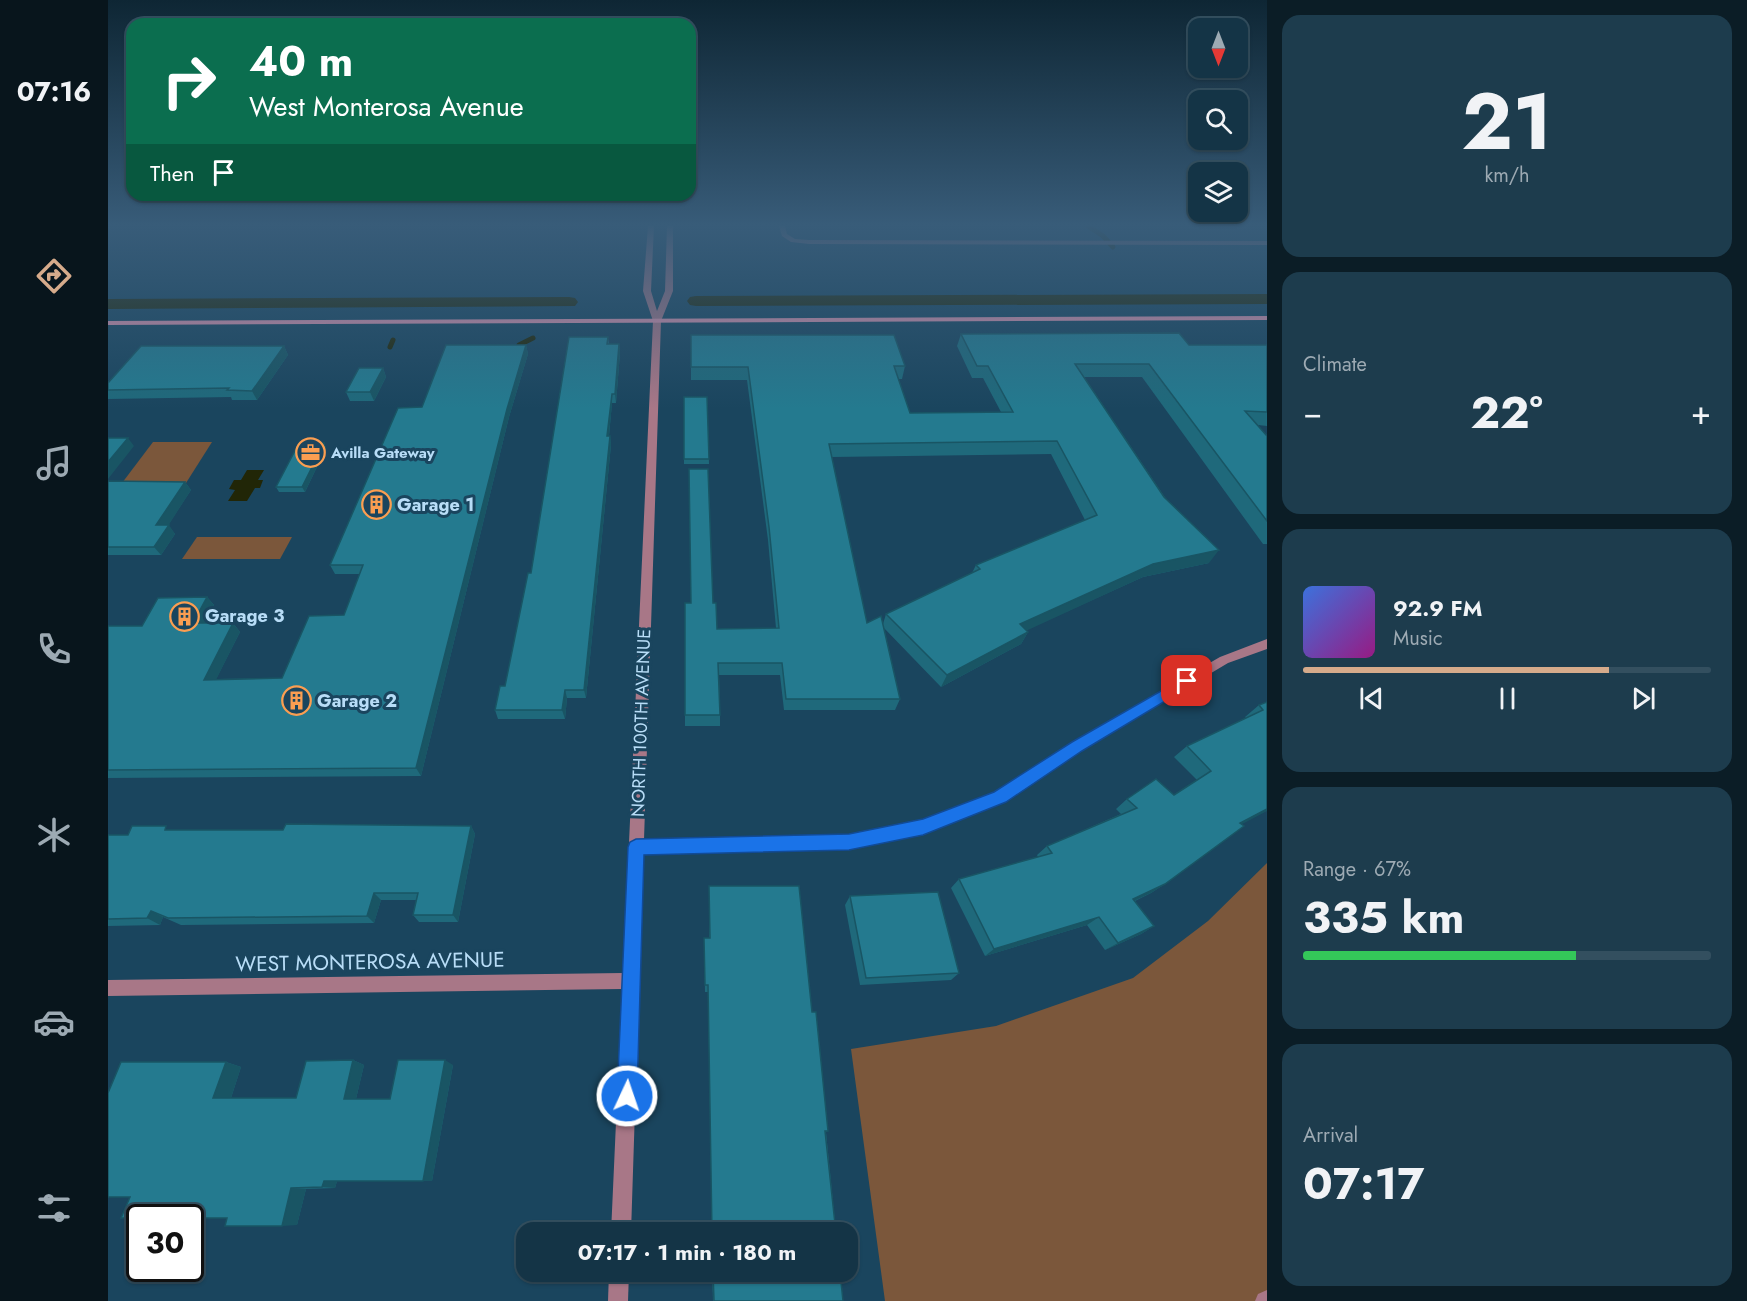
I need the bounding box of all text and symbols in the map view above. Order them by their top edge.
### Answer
north arrow [1188,18,1248,78]
map controls [1188,18,1248,222]
text: 40 m [249,31,353,92]
icon: right [150,42,228,120]
text: 21 [1462,66,1552,178]
text: 07:16 [17,72,91,111]
text: West Monterosa Avenue [249,87,524,126]
button: search [1188,90,1248,150]
icon: arrive [207,156,240,189]
text: Then [150,157,195,189]
text: km/h [1484,161,1530,190]
button: layers [1188,162,1248,222]
icon: directions [33,255,75,297]
text: Climate [1303,350,1367,379]
text: 22° [1470,380,1543,445]
text: − [1303,389,1322,436]
text: + [1691,389,1711,436]
office icon: Avilla Gateway [294,437,326,469]
icon: music [33,442,75,484]
place label: Avilla Gateway [330,442,435,464]
building icon: Garage 1 [360,489,392,521]
place label: Garage 1 [397,492,474,518]
text: 92.9 FM [1393,592,1482,624]
building icon: Garage 3 [168,600,200,632]
place label: Garage 3 [205,603,284,629]
text: Music [1393,624,1443,653]
icon: phone [33,628,75,670]
street label: NORTH 100TH AVENUE [625,628,657,818]
pin [1161,655,1212,706]
icon: arrive [1170,664,1203,697]
icon: previous [1355,682,1388,715]
icon: pause [1491,682,1524,715]
icon: next [1627,682,1660,715]
building icon: Garage 2 [280,685,312,717]
place label: Garage 2 [317,688,397,714]
icon: climate [33,814,75,856]
text: Range · 67% [1303,855,1411,884]
text: 335 km [1303,885,1464,950]
street label: WEST MONTEROSA AVENUE [235,945,505,979]
icon: car [33,1001,75,1043]
position arrow [595,1064,659,1128]
text: Arrival [1303,1121,1358,1150]
text: 07:17 [1303,1151,1424,1216]
icon: filters [33,1187,75,1229]
speed limit sign: 30 [126,1204,204,1282]
text: 07:17 · 1 min · 180 m [578,1236,796,1268]

